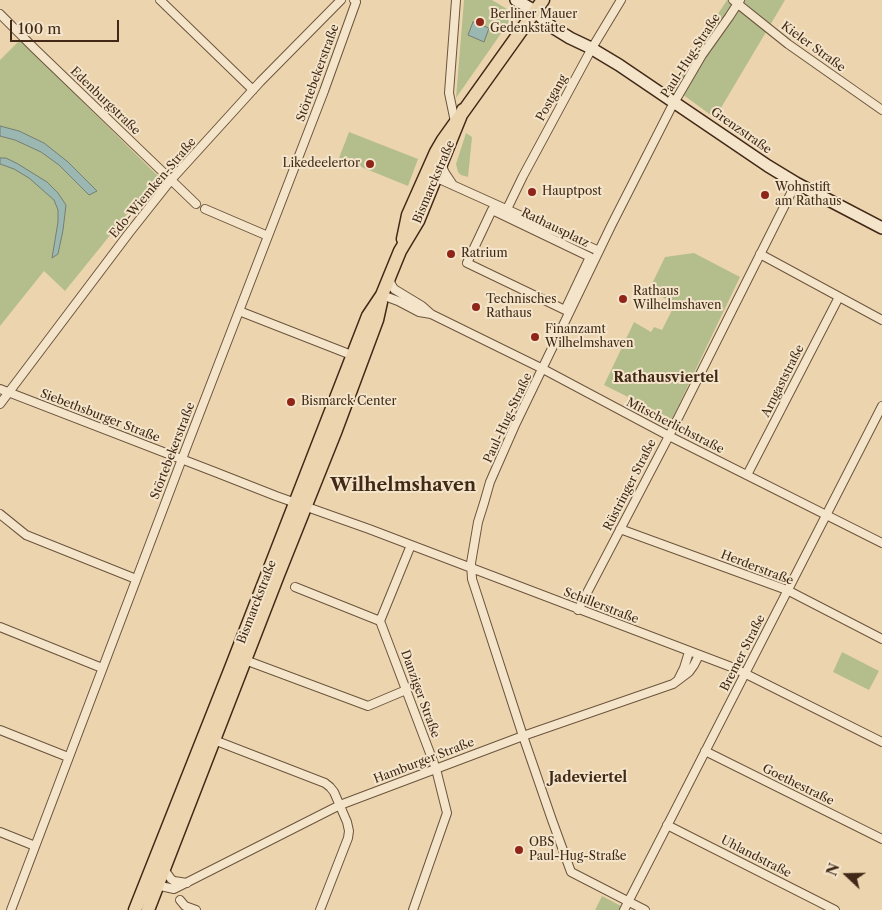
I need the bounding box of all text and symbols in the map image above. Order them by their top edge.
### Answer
place label: Berliner Mauer Gedenkstätte [490,8,577,36]
scale bar [12,10,121,42]
street label: Paul-Hug-Straße [658,11,724,101]
marker: Berliner Mauer Gedenkstätte [474,16,486,28]
text: 100 m [18,19,61,38]
street label: Kieler Straße [778,19,848,75]
street label: Störtebekerstraße [294,22,342,124]
street label: Edenburgstraße [67,64,143,138]
street label: Postgang [533,72,571,124]
street label: Grenzstraße [708,105,774,157]
street label: Edo-Wiemken-Straße [107,135,199,241]
street label: Bismarckstraße [410,138,458,226]
place label: Likedeelertor [283,157,360,171]
marker: Likedeelertor [364,158,376,170]
place label: Wohnstift am Rathaus [775,181,842,209]
place label: Hauptpost [542,185,602,199]
marker: Hauptpost [526,186,538,198]
marker: Wohnstift am Rathaus [759,189,771,201]
street label: Rathausplatz [519,205,591,251]
place label: Ratrium [461,247,508,261]
marker: Ratrium [445,248,457,260]
place label: Rathaus Wilhelmshaven [633,285,721,313]
place label: Technisches Rathaus [486,293,557,321]
marker: Rathaus Wilhelmshaven [617,293,629,305]
marker: Technisches Rathaus [470,301,482,313]
place label: Finanzamt Wilhelmshaven [545,323,633,351]
marker: Finanzamt Wilhelmshaven [529,331,541,343]
street label: Arngaststraße [759,342,807,420]
district label: Rathausviertel [613,370,719,386]
street label: Paul-Hug-Straße [481,371,535,465]
street label: Siebethsburger Straße [38,386,162,446]
place label: Bismarck Center [301,395,397,409]
street label: Mitscherlichstraße [624,395,726,457]
marker: Bismarck Center [285,396,297,408]
street label: Störtebekerstraße [148,400,198,502]
street label: Rüstringer Straße [601,437,659,533]
district label: Wilhelmshaven [330,475,476,497]
street label: Herderstraße [719,548,795,588]
street label: Bismarckstraße [234,558,280,646]
street label: Schillerstraße [561,585,641,627]
street label: Bremer Straße [718,612,768,694]
street label: Danziger Straße [397,648,443,740]
street label: Hamburger Straße [372,735,476,787]
street label: Goethestraße [760,761,836,809]
district label: Jadeviertel [549,770,627,786]
street label: Uhlandstraße [718,833,794,881]
place label: OBS Paul-Hug-Straße [529,836,627,864]
marker: OBS Paul-Hug-Straße [513,844,525,856]
north arrow [822,850,872,900]
text: N [822,861,844,879]

